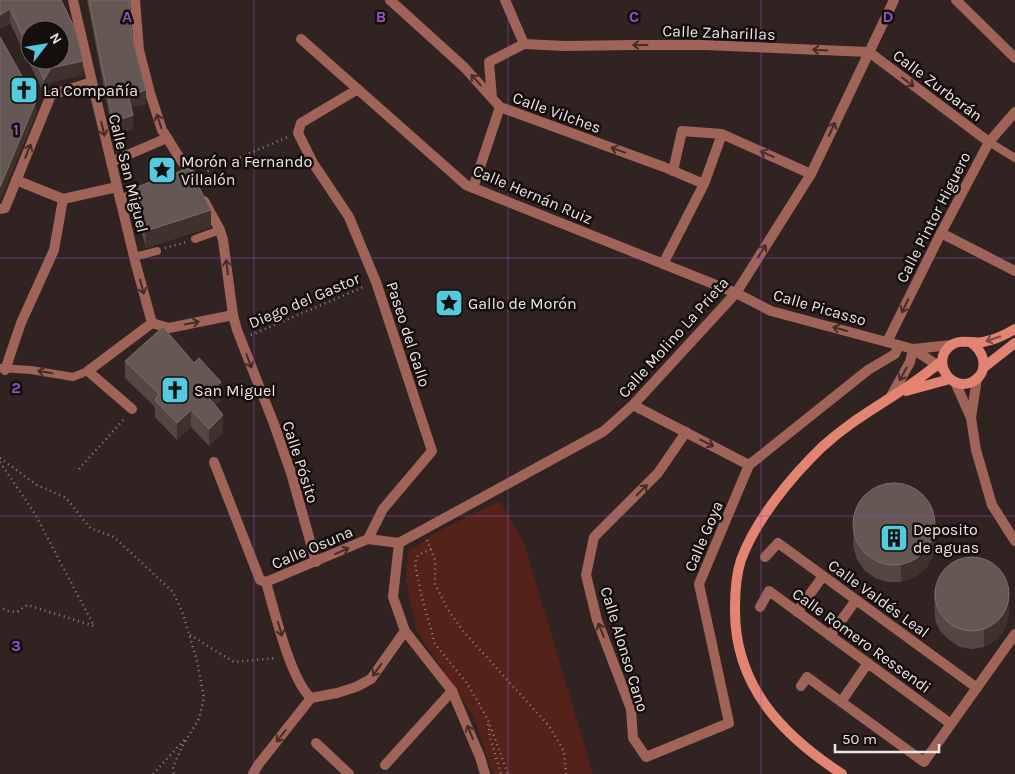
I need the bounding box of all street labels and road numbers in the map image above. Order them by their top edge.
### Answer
street label: Calle Zaharillas [662,21,776,44]
street label: Calle Zurbarán [889,46,986,125]
street label: Calle Vilches [510,88,603,137]
street label: Calle San Miguel [105,112,152,234]
street label: Calle Pintor Higuero [892,149,975,286]
street label: Calle Hernán Ruiz [470,161,595,228]
street label: Diego del Gastor [246,268,363,332]
street label: Calle Molino La Prieta [614,273,733,402]
street label: Paseo del Gallo [383,279,434,389]
street label: Calle Picasso [771,285,869,330]
street label: Calle Pósito [278,419,323,506]
street label: Calle Goya [680,498,727,574]
street label: Calle Osuna [269,522,356,573]
street label: Calle Valdés Leal [824,555,933,641]
street label: Calle Alonso Cano [596,584,653,714]
street label: Calle Romero Ressendi [789,584,935,697]

